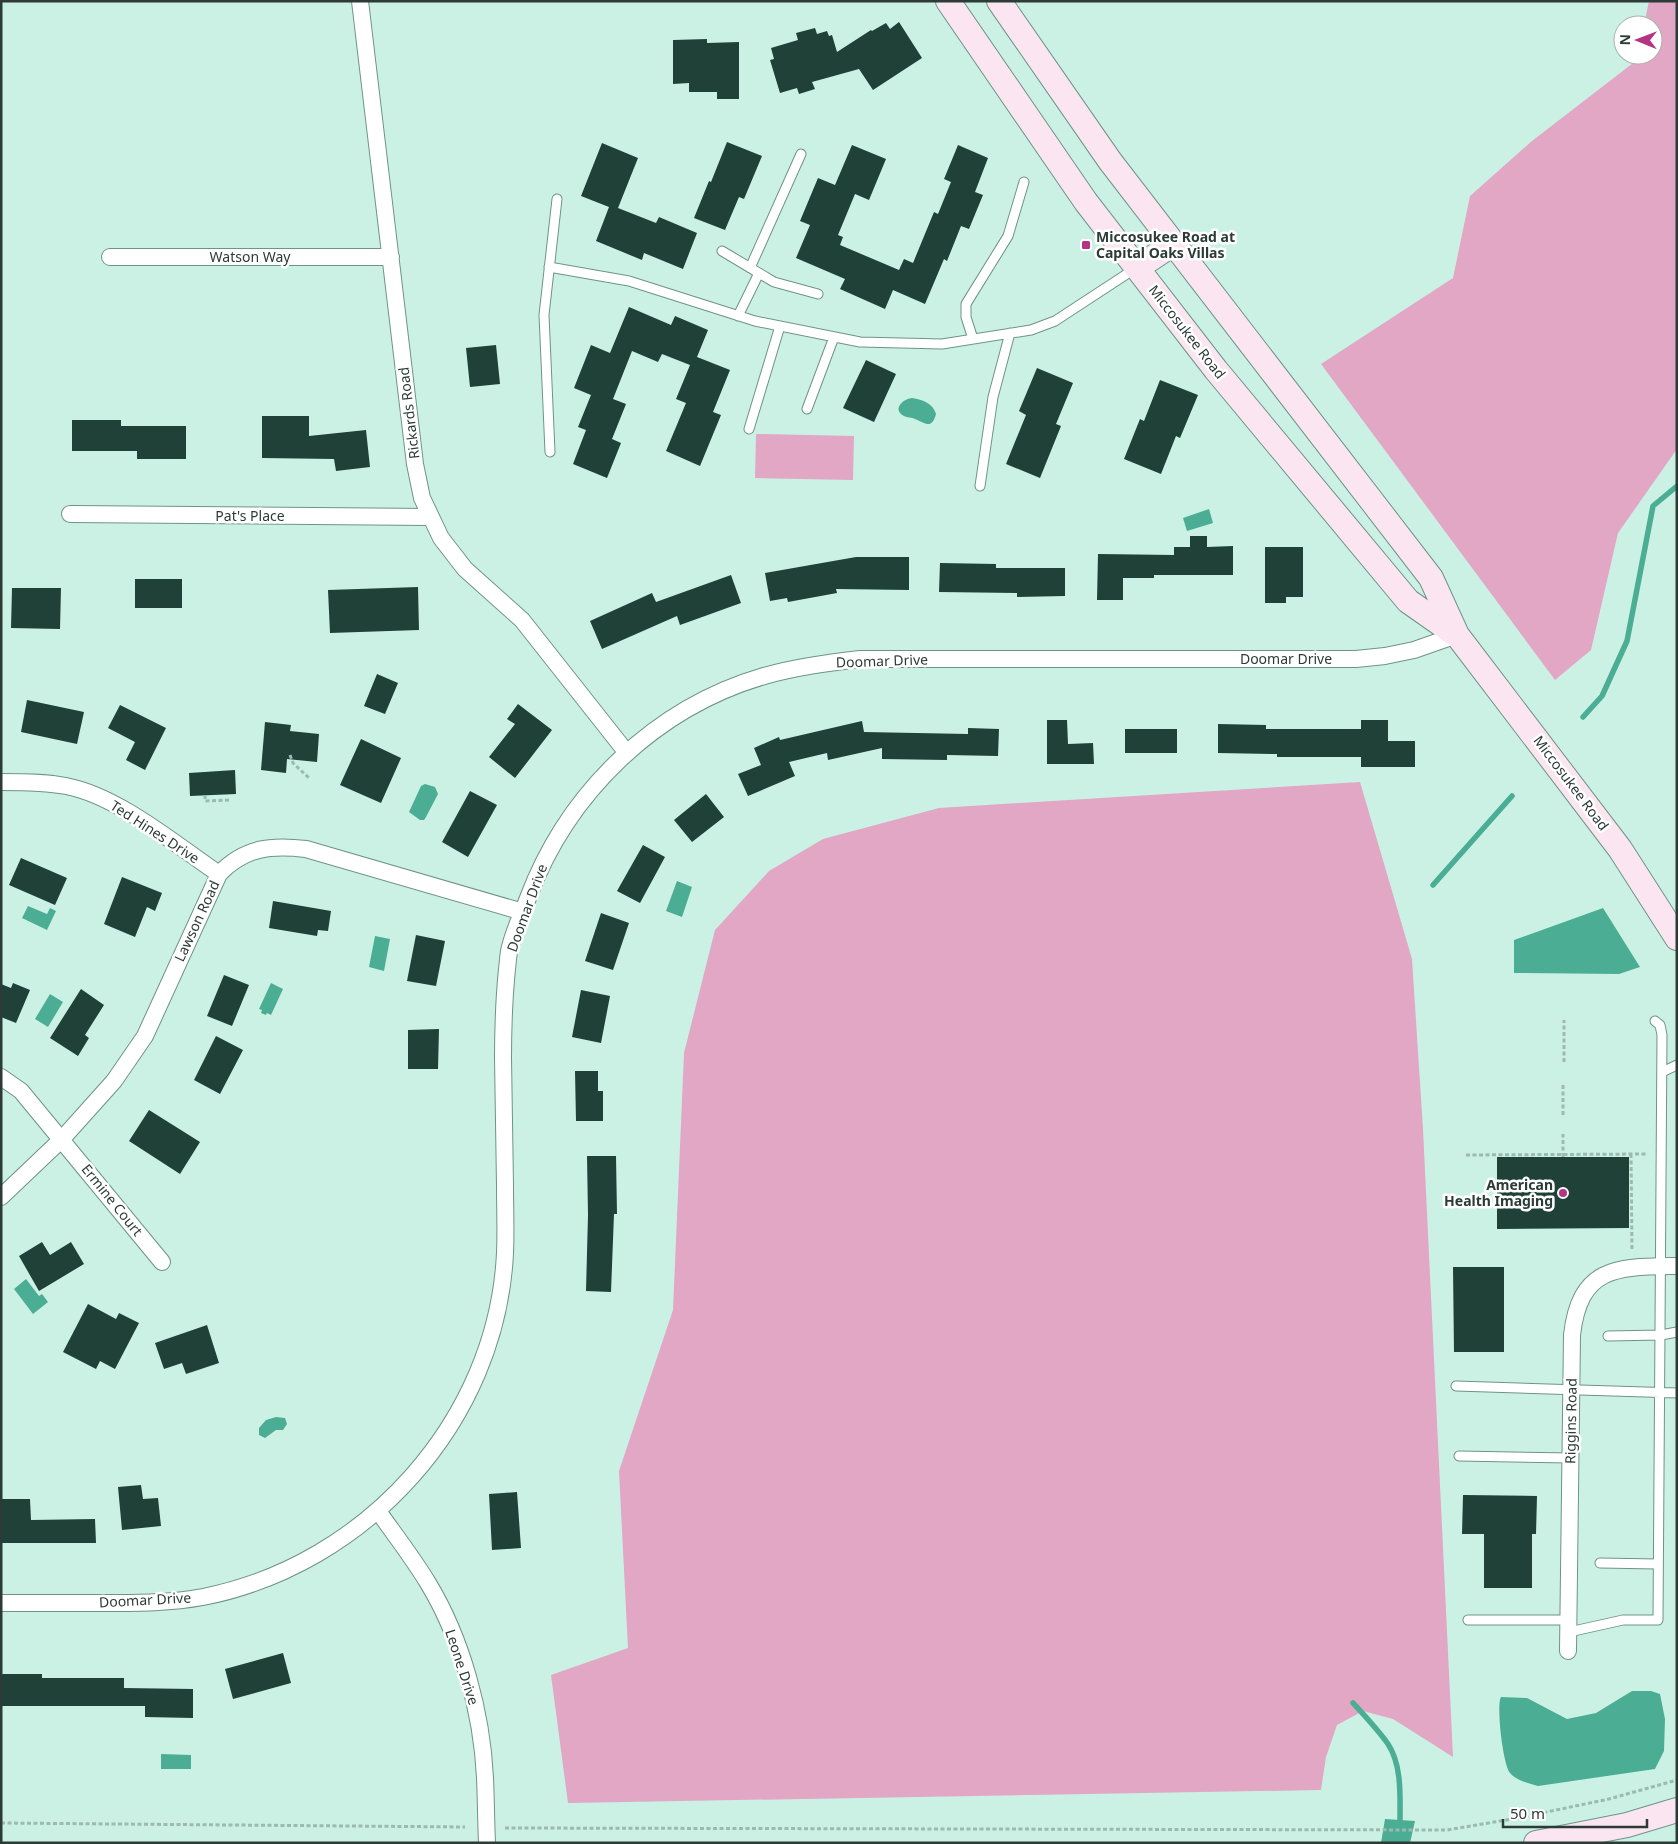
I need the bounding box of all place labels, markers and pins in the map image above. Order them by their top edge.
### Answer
place label: Miccosukee Road at Capital Oaks Villas [1096,227,1235,262]
marker: Miccosukee Road at Capital Oaks Villas [1080,239,1092,251]
place label: American Health Imaging [1444,1175,1553,1210]
marker: American Health Imaging [1557,1187,1569,1199]

